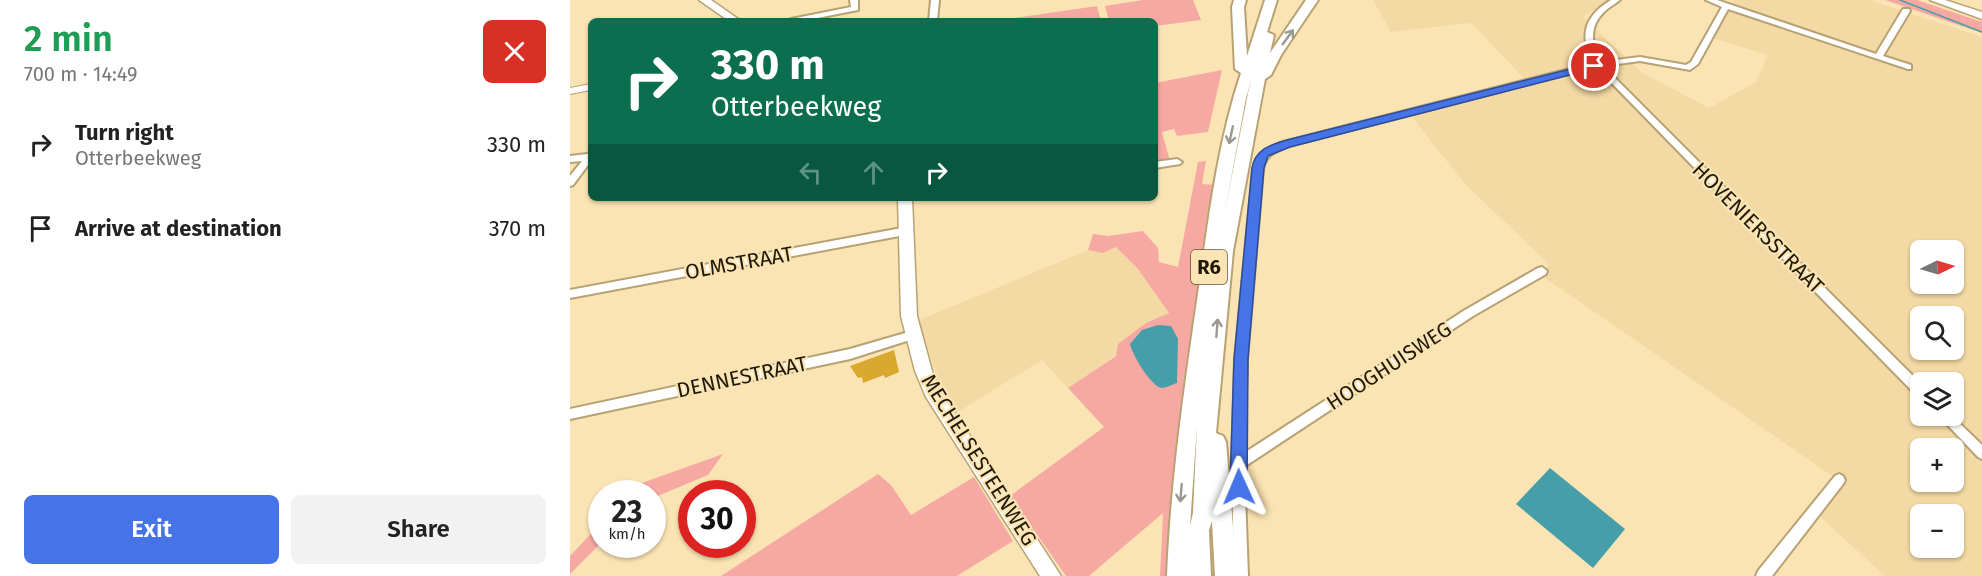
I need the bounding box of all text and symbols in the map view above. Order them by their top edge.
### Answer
text: 2 min [24,17,113,61]
button: close [483,20,546,83]
one-way arrow [1281,29,1294,45]
text: 330 m [711,40,825,90]
pin [1568,40,1619,91]
icon: right [612,42,690,120]
icon: arrive [1577,49,1610,82]
text: 700 m · 14:49 [24,62,138,86]
text: Otterbeekweg [711,91,881,123]
text: Turn right [75,119,174,146]
one-way arrow [1225,124,1236,144]
icon: right [24,128,57,161]
text: 330 m [487,131,546,158]
text: Otterbeekweg [75,146,201,170]
icon: left [794,156,827,189]
icon: ahead [857,156,890,189]
icon: right [920,156,953,189]
street label: HOVENIERSSTRAAT [1687,157,1829,299]
icon: arrive [24,212,57,245]
text: Arrive at destination [75,215,282,242]
text: 370 m [489,215,546,242]
north arrow [1910,240,1964,294]
map controls [1910,240,1964,558]
street label: OLMSTRAAT [683,241,795,285]
road number: R6 [1191,250,1227,284]
button: search [1910,306,1964,360]
street label: HOOGHUISWEG [1322,316,1456,416]
one-way arrow [1212,319,1223,339]
street label: DENNESTRAAT [674,350,810,404]
street label: MECHELSESTEENWEG [916,369,1042,551]
button: layers [1910,372,1964,426]
button: + [1910,438,1964,492]
position arrow [1207,455,1271,519]
speed limit sign: 30 [678,480,756,558]
one-way arrow [1175,483,1186,502]
text: 23 [612,494,642,530]
button: Exit [24,495,279,564]
button: Share [291,495,546,564]
button: − [1910,504,1964,558]
text: km/h [608,525,646,543]

